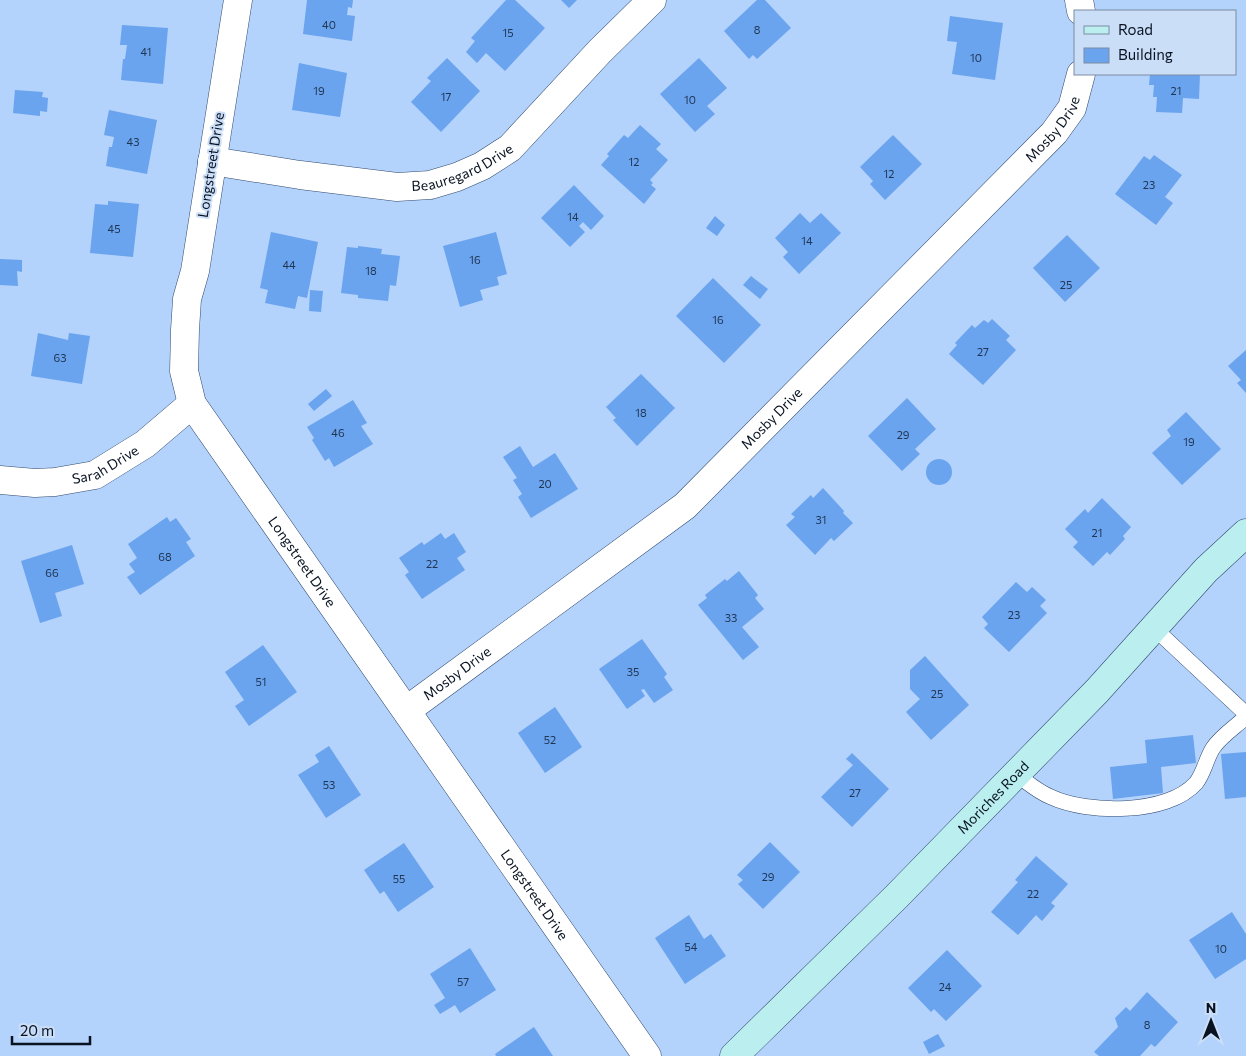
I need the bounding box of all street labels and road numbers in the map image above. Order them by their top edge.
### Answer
street label: Mosby Drive [1021,94,1083,165]
street label: Longstreet Drive [194,111,227,219]
street label: Beauregard Drive [411,139,516,194]
street label: Mosby Drive [737,384,805,452]
street label: Sarah Drive [71,441,141,487]
street label: Longstreet Drive [265,513,340,610]
street label: Mosby Drive [419,642,494,703]
street label: Moriches Road [953,757,1032,837]
street label: Longstreet Drive [497,846,572,943]

